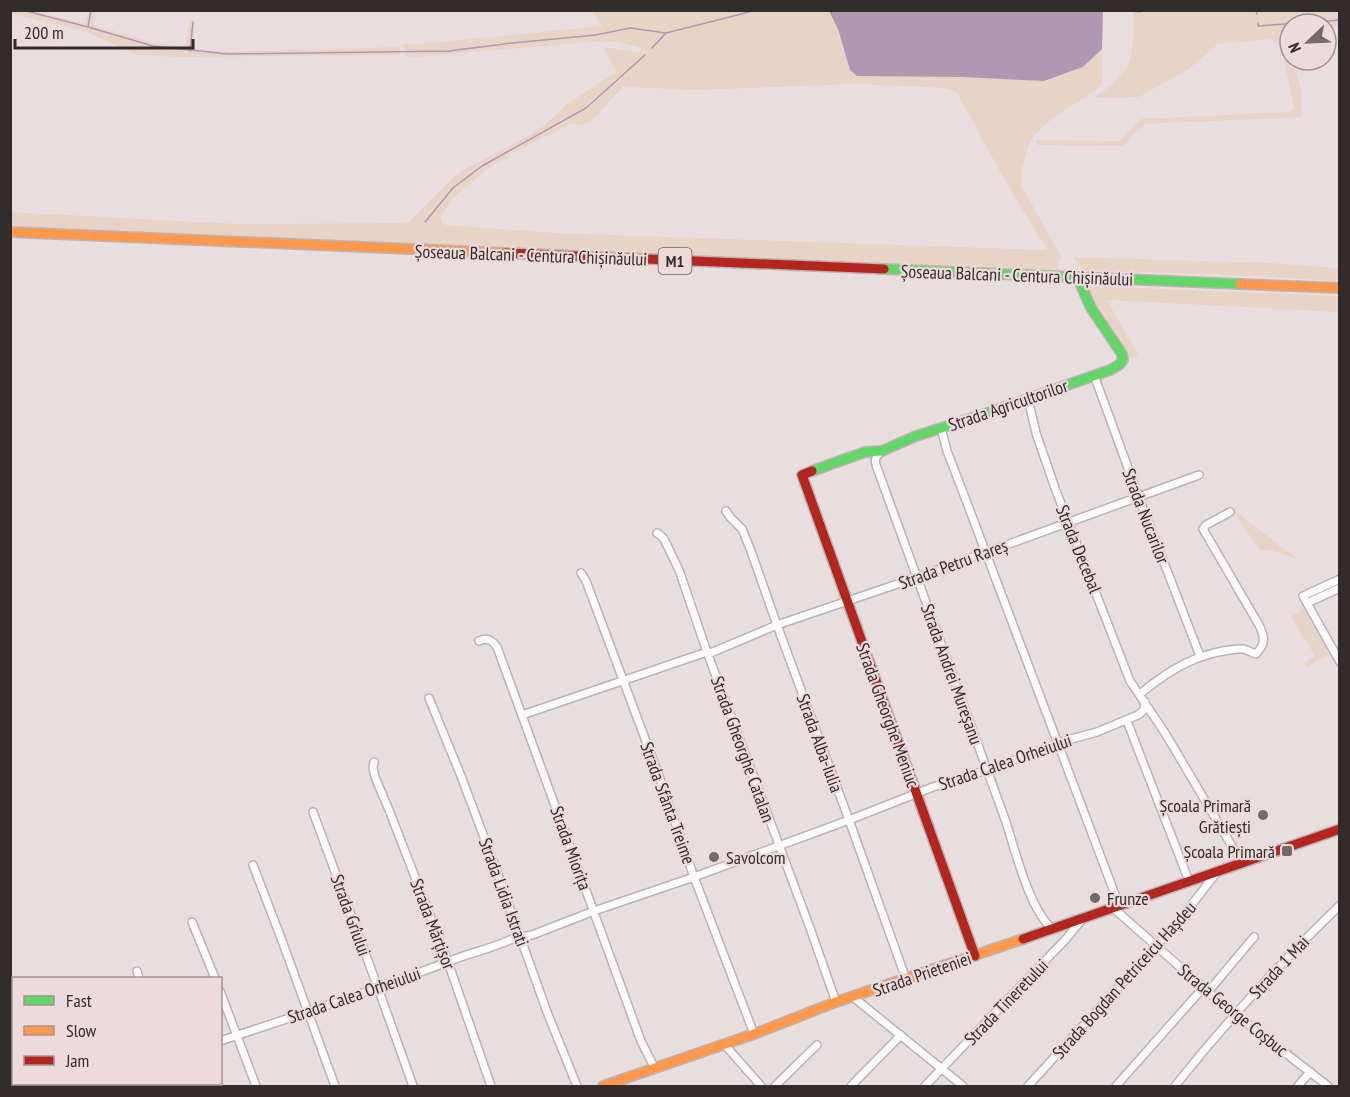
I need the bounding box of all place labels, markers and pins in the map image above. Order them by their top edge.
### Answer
place label: Școala Primară Grătiești [1159,794,1251,838]
marker: Școala Primară Grătiești [1256,808,1270,822]
place label: Școala Primară [1183,840,1275,863]
marker: Școala Primară [1280,844,1294,858]
place label: Savolcom [726,846,785,869]
marker: Savolcom [707,850,721,864]
place label: Frunze [1107,887,1149,910]
marker: Frunze [1088,891,1102,905]

